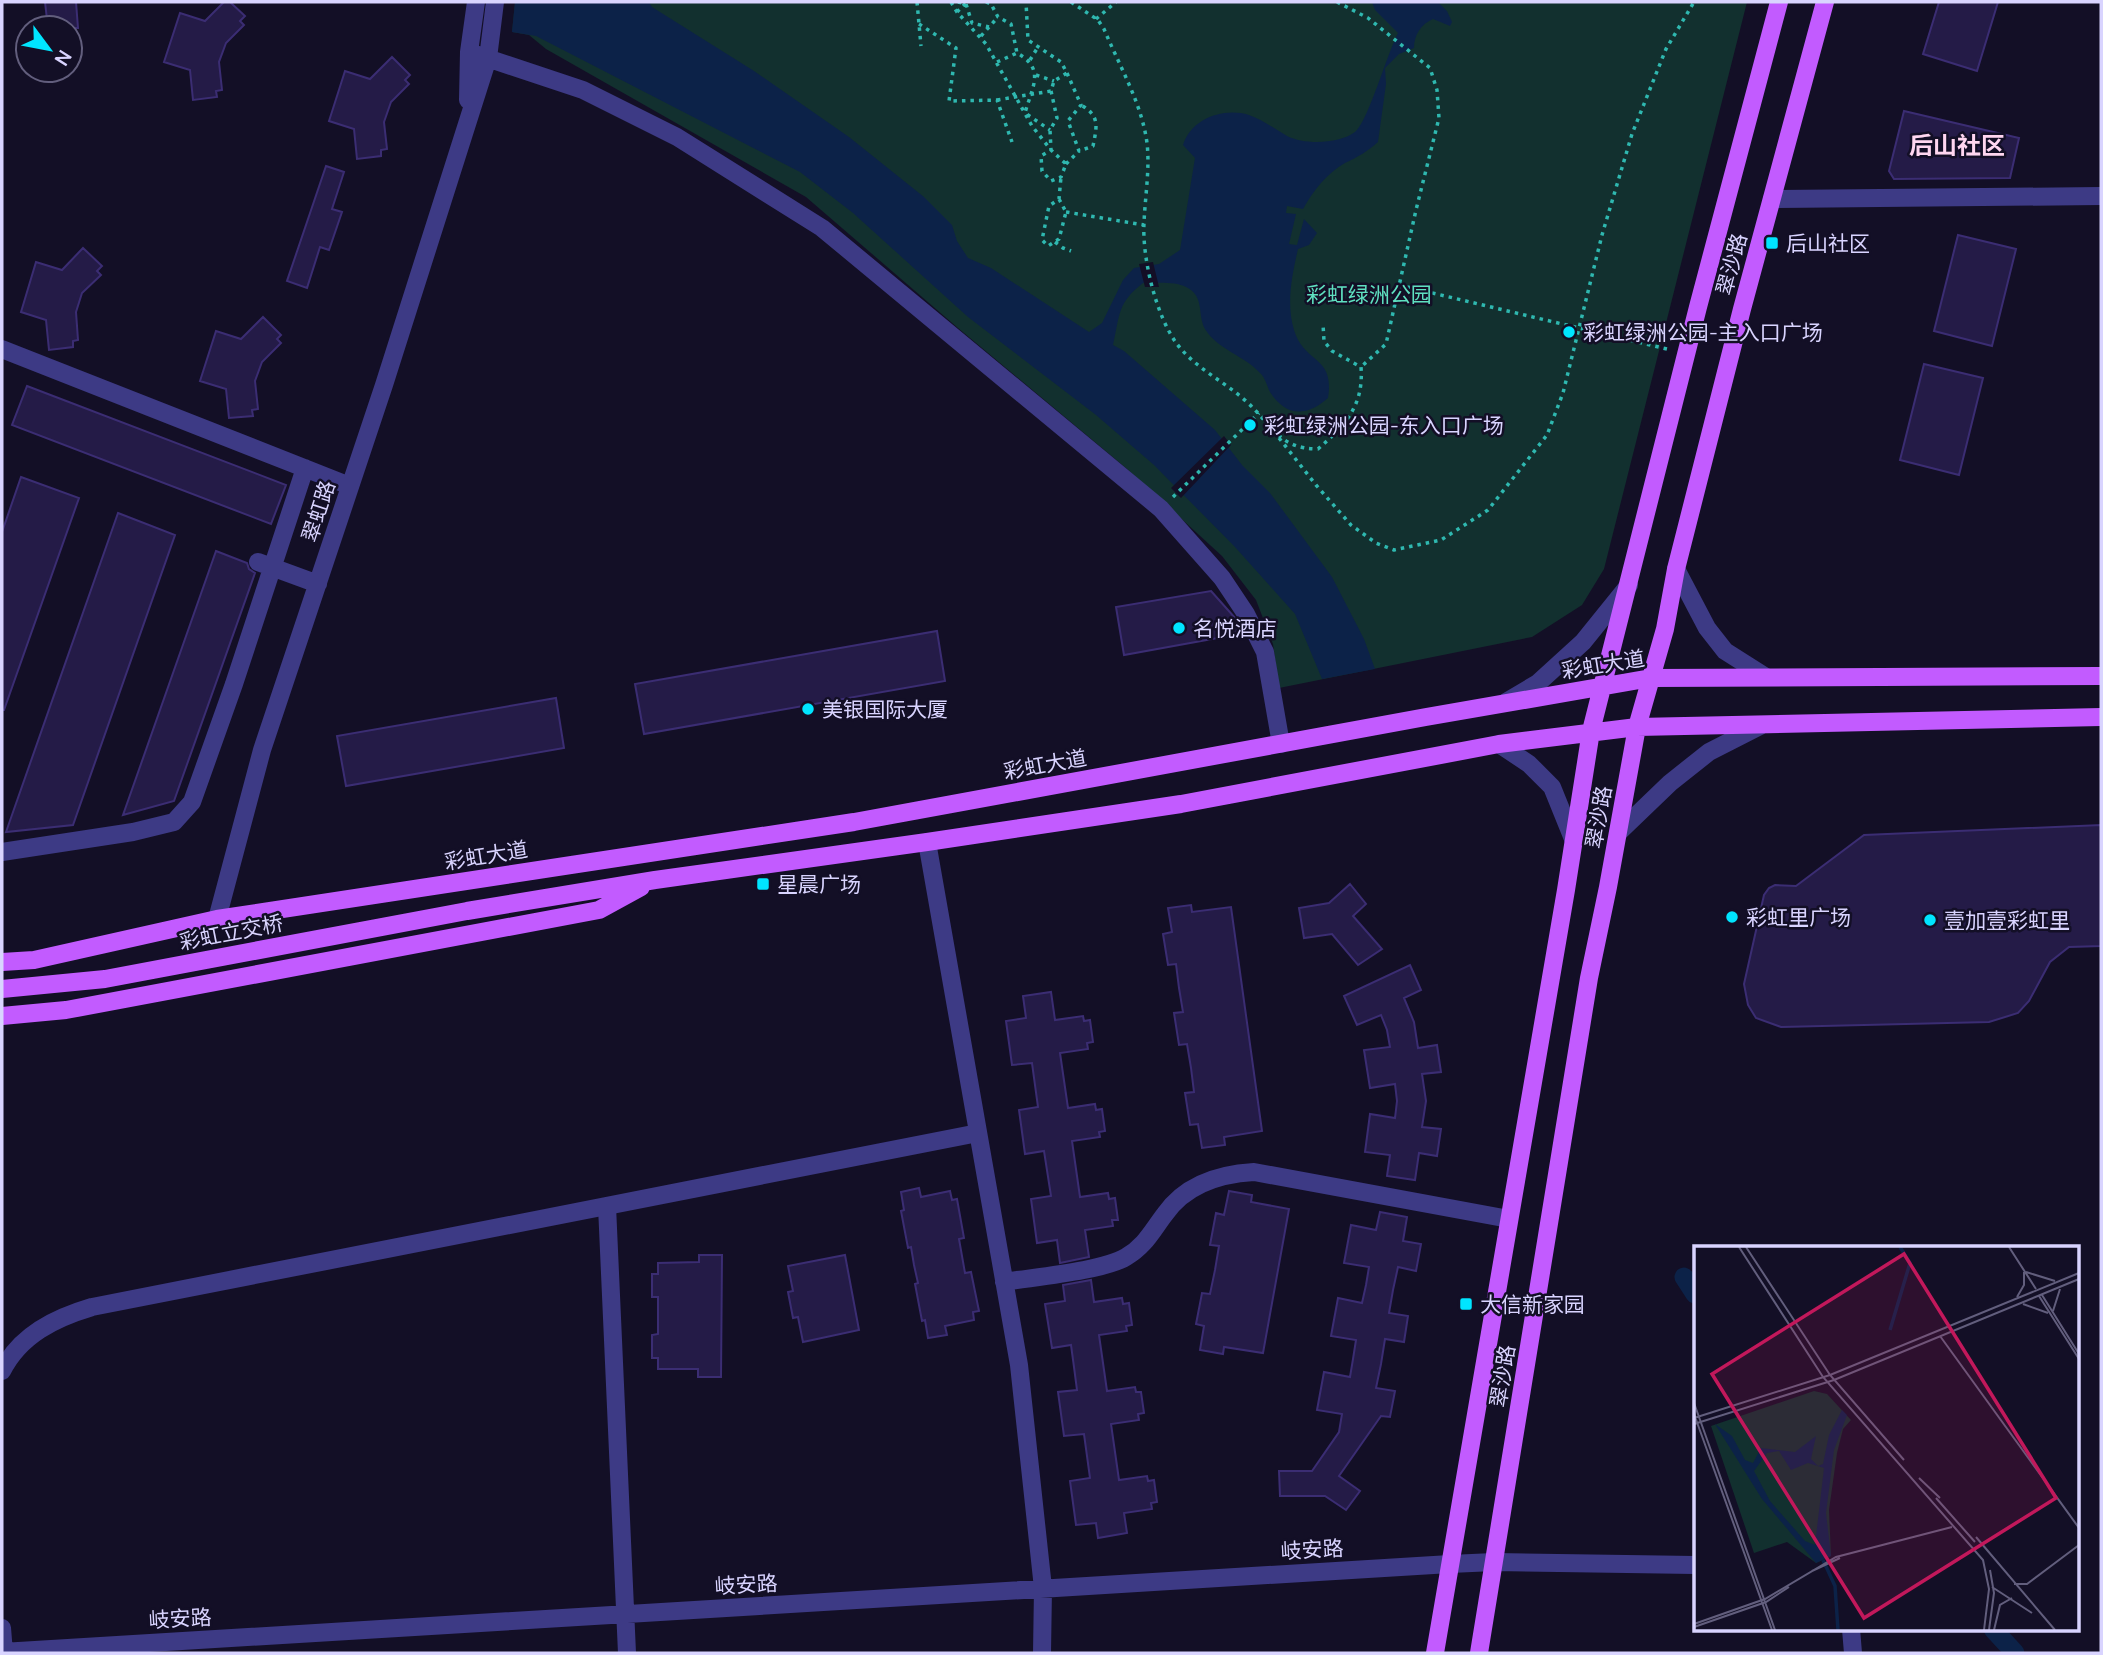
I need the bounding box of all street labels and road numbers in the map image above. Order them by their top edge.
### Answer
street label: 翠沙路 [1709,230,1753,298]
street label: 翠虹路 [295,477,341,545]
street label: 彩虹大道 [1559,644,1647,684]
street label: 彩虹大道 [1001,743,1089,785]
street label: 翠沙路 [1579,784,1617,850]
street label: 彩虹大道 [442,835,530,875]
street label: 彩虹立交桥 [177,908,285,956]
street label: 翠沙路 [1483,1343,1521,1409]
street label: 岐安路 [1280,1533,1344,1565]
street label: 岐安路 [714,1568,778,1600]
street label: 岐安路 [148,1602,212,1634]

